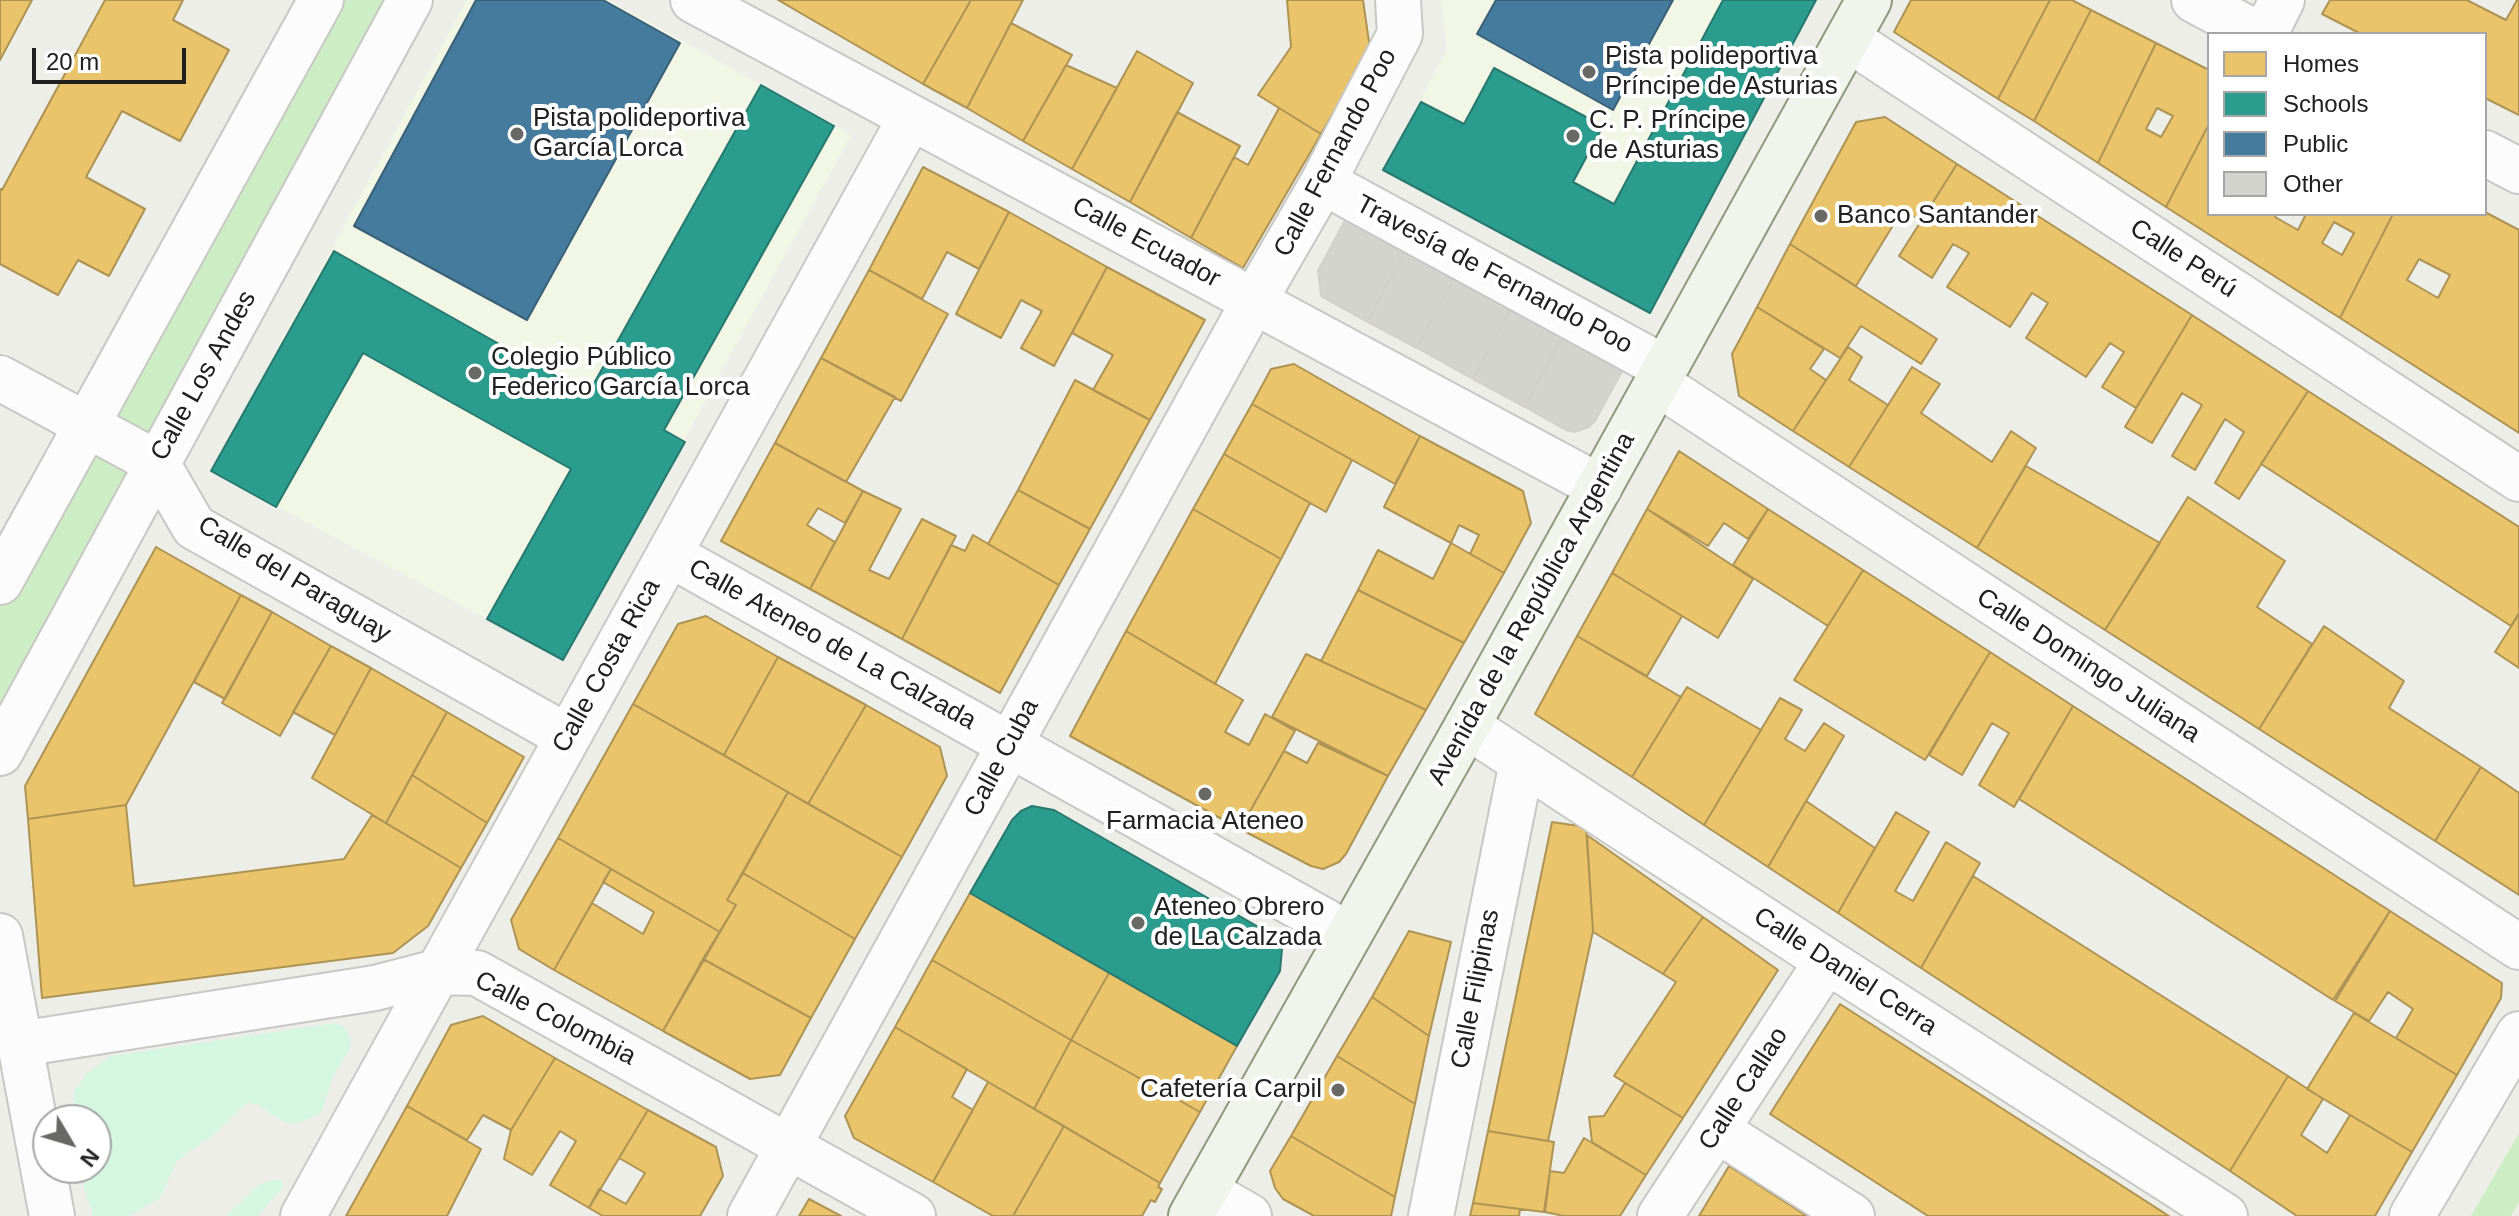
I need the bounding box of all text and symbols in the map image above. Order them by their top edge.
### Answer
scale bar [36,32,190,82]
legend [2207,32,2487,216]
place label: Pista polideportiva Príncipe de Asturias [1605,41,1838,102]
street label: Calle Fernando Poo [1268,44,1404,262]
text: 20 m [46,48,99,75]
text: Homes [2283,50,2359,77]
marker: Pista polideportiva Príncipe de Asturias [1580,63,1598,81]
text: Schools [2283,90,2368,117]
place label: Pista polideportiva García Lorca [533,103,745,164]
place label: C. P. Príncipe de Asturias [1589,105,1746,166]
marker: Pista polideportiva García Lorca [508,125,526,143]
marker: C. P. Príncipe de Asturias [1564,127,1582,145]
text: Public [2283,130,2348,157]
text: Other [2283,170,2343,197]
street label: Travesía de Fernando Poo [1351,189,1637,361]
street label: Calle Ecuador [1067,191,1225,295]
place label: Banco Santander [1837,200,2038,232]
marker: Banco Santander [1812,207,1830,225]
street label: Calle Perú [2124,213,2242,305]
street label: Calle Los Andes [144,286,264,466]
place label: Colegio Público Federico García Lorca [491,342,750,404]
marker: Colegio Público Federico García Lorca [466,364,484,382]
street label: Avenida de la República Argentina [1422,427,1642,791]
street label: Calle del Paraguay [192,510,396,650]
street label: Calle Ateneo de La Calzada [683,553,981,737]
street label: Calle Costa Rica [546,574,668,758]
street label: Calle Domingo Juliana [1970,582,2206,750]
street label: Calle Cuba [958,694,1046,822]
marker: Farmacia Ateneo [1196,785,1214,803]
place label: Farmacia Ateneo [1106,806,1304,838]
place label: Ateneo Obrero de La Calzada [1154,892,1325,954]
street label: Calle Daniel Cerra [1747,901,1943,1043]
street label: Calle Filipinas [1445,907,1507,1071]
marker: Ateneo Obrero de La Calzada [1129,914,1147,932]
street label: Calle Colombia [469,965,641,1073]
street label: Calle Callao [1693,1022,1795,1156]
place label: Cafetería Carpil [1140,1074,1322,1106]
marker: Cafetería Carpil [1329,1081,1347,1099]
north arrow [32,1104,112,1184]
text: N [75,1144,104,1172]

